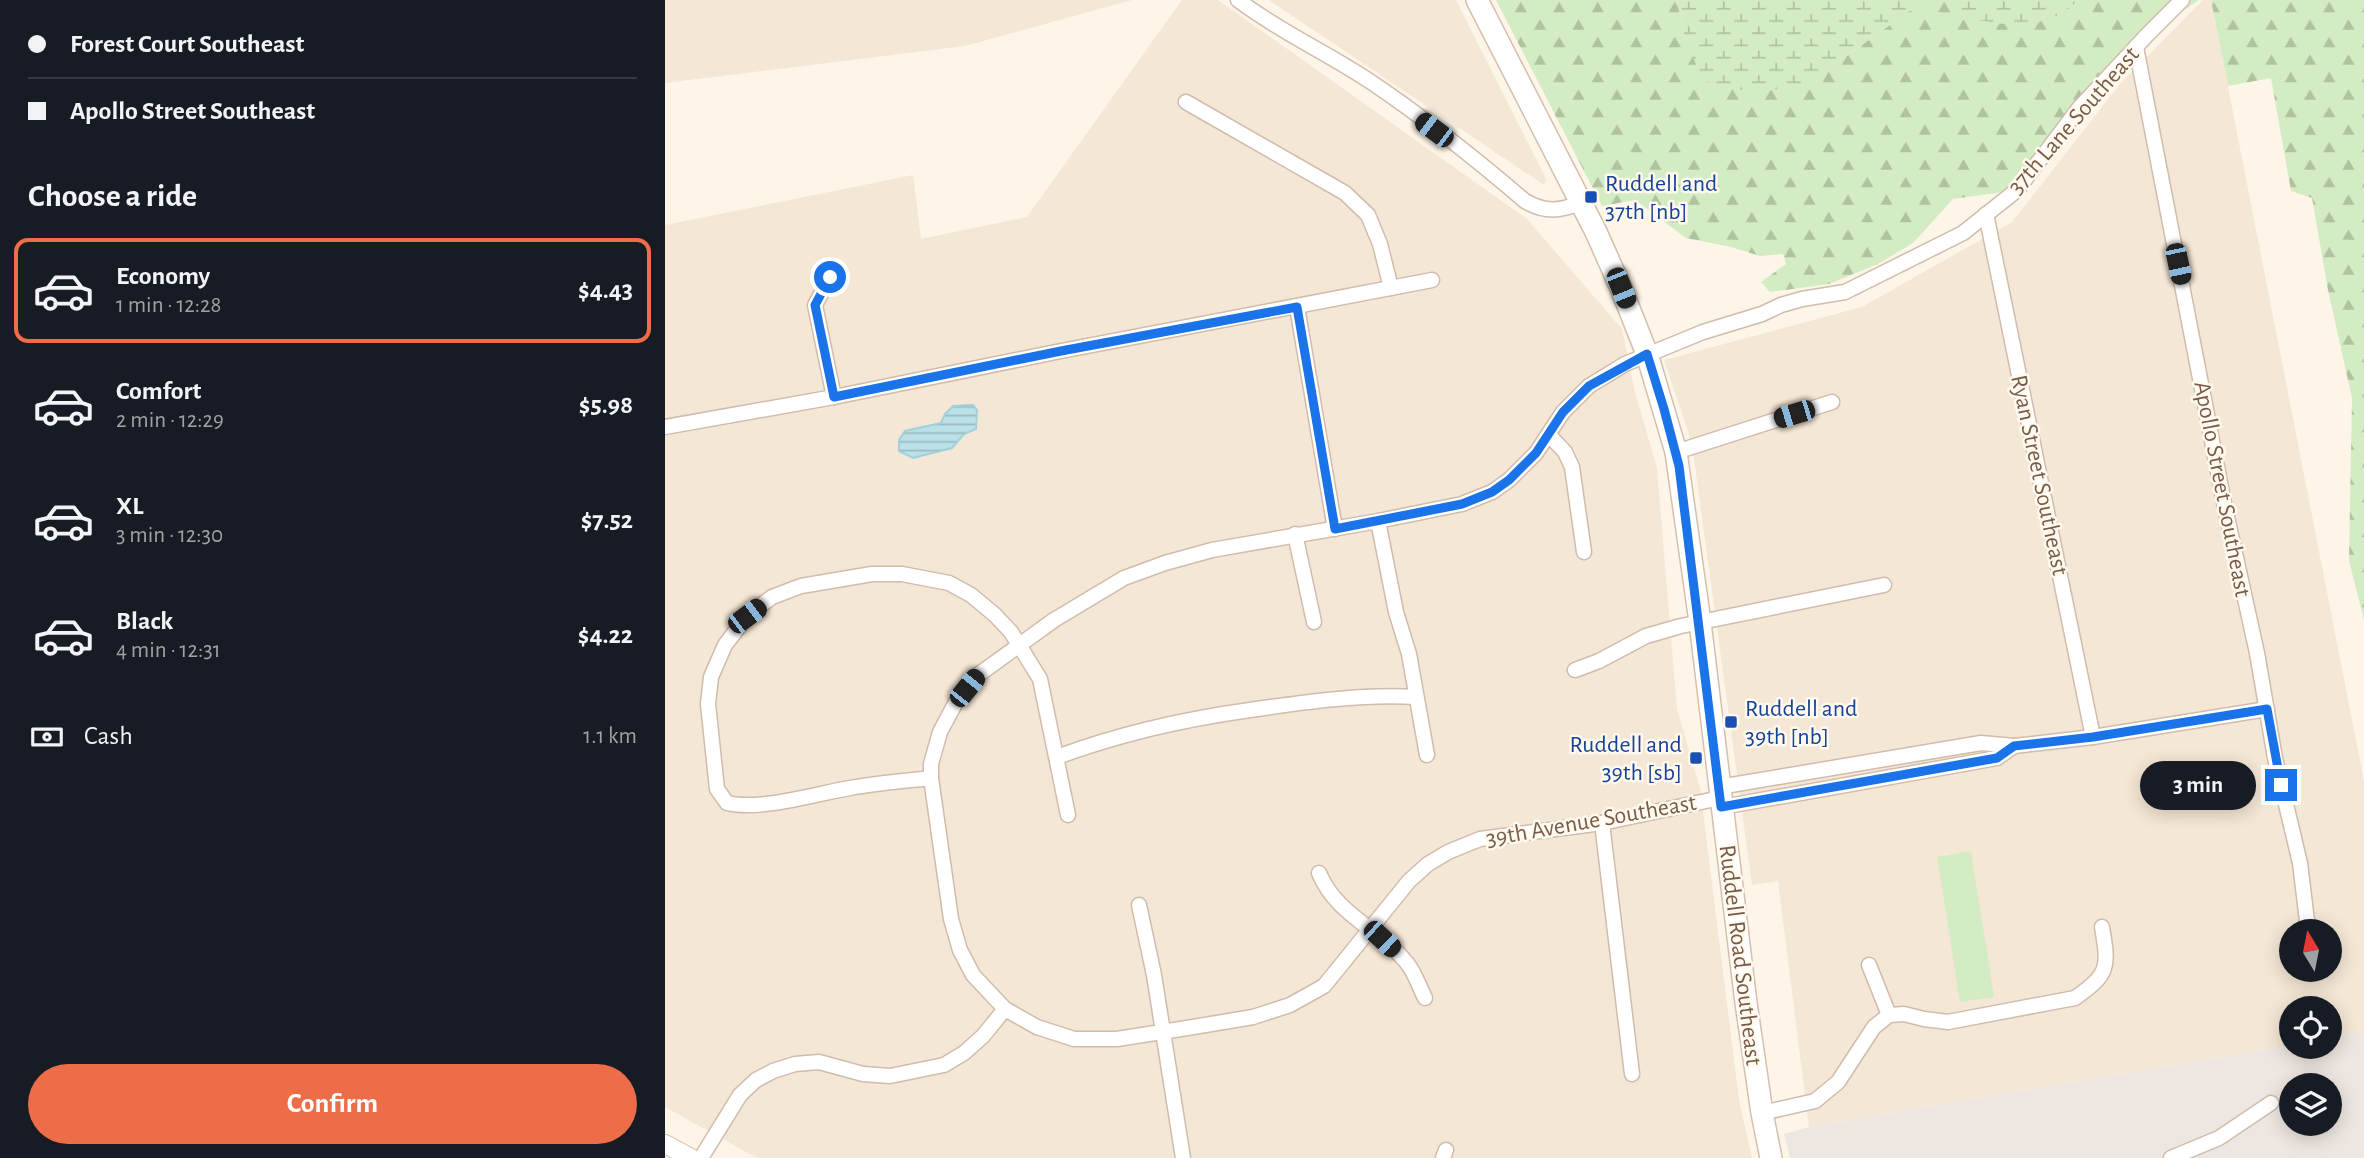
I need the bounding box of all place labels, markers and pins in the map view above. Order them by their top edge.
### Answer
place label: Ruddell and 37th [nb] [1605,172,1717,224]
marker: Ruddell and 37th [nb] [1583,189,1599,205]
place label: Ruddell and 39th [nb] [1745,697,1857,749]
marker: Ruddell and 39th [nb] [1723,714,1739,730]
place label: Ruddell and 39th [sb] [1570,733,1682,785]
marker: Ruddell and 39th [sb] [1688,750,1704,766]

